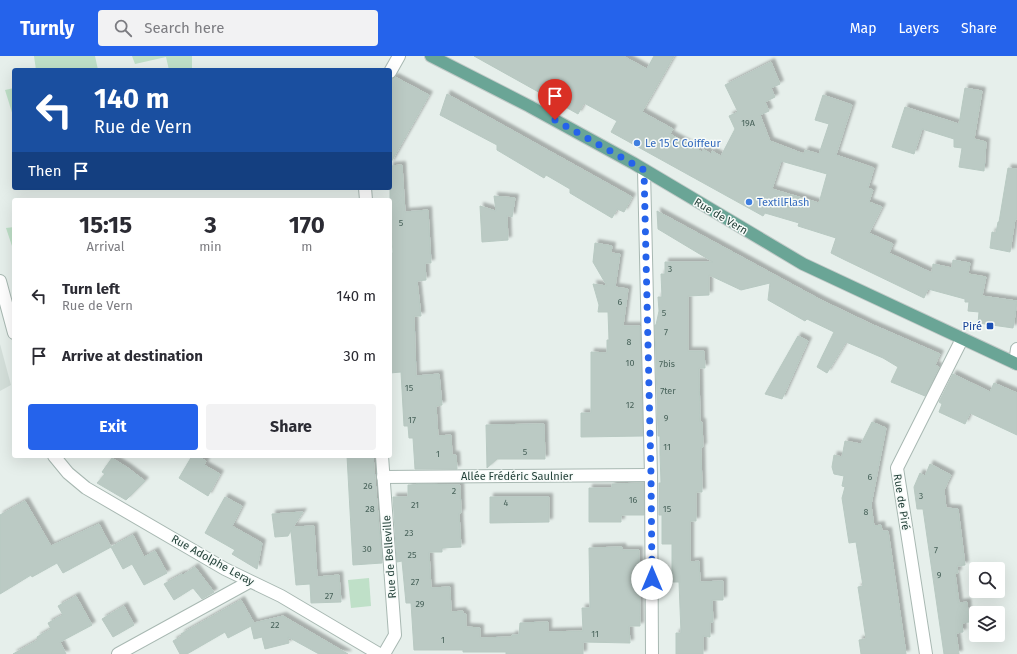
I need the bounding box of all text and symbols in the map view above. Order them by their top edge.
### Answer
search box [98,10,378,46]
text: Turnly [20,17,74,40]
icon: search [112,17,134,39]
text: Search here [144,19,224,37]
text: Map [850,20,876,37]
text: Layers [898,20,939,37]
text: Share [961,20,997,37]
pin [538,79,572,120]
text: 140 m [94,82,170,115]
icon: left [28,84,80,136]
icon: arrive [544,85,566,107]
text: Rue de Vern [94,116,192,138]
house number: 19A [741,118,756,128]
place label: Le 15 C Coiffeur [645,137,721,150]
marker: Le 15 C Coiffeur [632,138,642,148]
icon: arrive [70,160,92,182]
text: Then [28,162,62,180]
street label: Rue de Vern [692,195,750,237]
place label: TextilFlash [757,196,810,209]
marker: TextilFlash [744,197,754,207]
text: 15:15 [79,211,132,239]
text: 3 [204,211,217,239]
text: 170 [289,211,325,239]
house number: 5 [399,218,404,228]
text: Arrival [87,239,125,254]
text: min [199,239,222,254]
text: m [301,239,312,254]
house number: 3 [668,264,672,274]
text: Turn left [62,280,120,298]
icon: left [28,285,50,307]
text: 140 m [336,287,376,305]
house number: 6 [618,297,623,307]
text: Rue de Vern [62,298,133,313]
house number: 5 [662,308,667,318]
place label: Piré [963,320,982,333]
marker: Piré [985,321,995,331]
house number: 7 [664,327,668,337]
house number: 8 [627,337,632,347]
icon: arrive [28,345,50,367]
text: Arrive at destination [62,347,203,365]
text: 30 m [343,347,376,365]
house number: 10 [626,358,634,368]
house number: 7bis [659,359,675,369]
house number: 15 [405,383,414,393]
house number: 7ter [660,386,676,396]
house number: 12 [626,400,634,410]
button: Exit [28,404,198,450]
button: Share [206,404,376,450]
house number: 9 [664,413,669,423]
house number: 17 [408,415,416,425]
house number: 11 [663,442,671,452]
house number: 5 [523,447,528,457]
house number: 1 [436,449,440,459]
street label: Allée Frédéric Saulnier [461,470,574,483]
house number: 6 [868,472,873,482]
street label: Rue de Piré [891,473,912,531]
house number: 26 [363,481,373,491]
house number: 2 [452,486,456,496]
house number: 3 [919,491,923,501]
house number: 16 [629,495,638,505]
house number: 4 [504,498,509,508]
house number: 21 [411,500,419,510]
house number: 28 [365,504,375,514]
house number: 15 [663,504,672,514]
house number: 8 [864,507,869,517]
street label: Rue de Belleville [380,515,399,599]
house number: 23 [405,528,413,538]
street label: Rue Adolphe Leray [169,532,257,589]
house number: 30 [362,544,372,554]
house number: 7 [934,545,938,555]
house number: 25 [408,550,417,560]
position arrow [631,558,673,600]
map controls [969,562,1005,642]
button: search [969,562,1005,598]
house number: 9 [937,570,942,580]
house number: 27 [411,577,419,587]
house number: 27 [325,591,333,601]
house number: 29 [415,599,425,609]
button: layers [969,606,1005,642]
house number: 22 [271,620,279,630]
house number: 11 [591,629,599,639]
house number: 1 [441,635,445,645]

